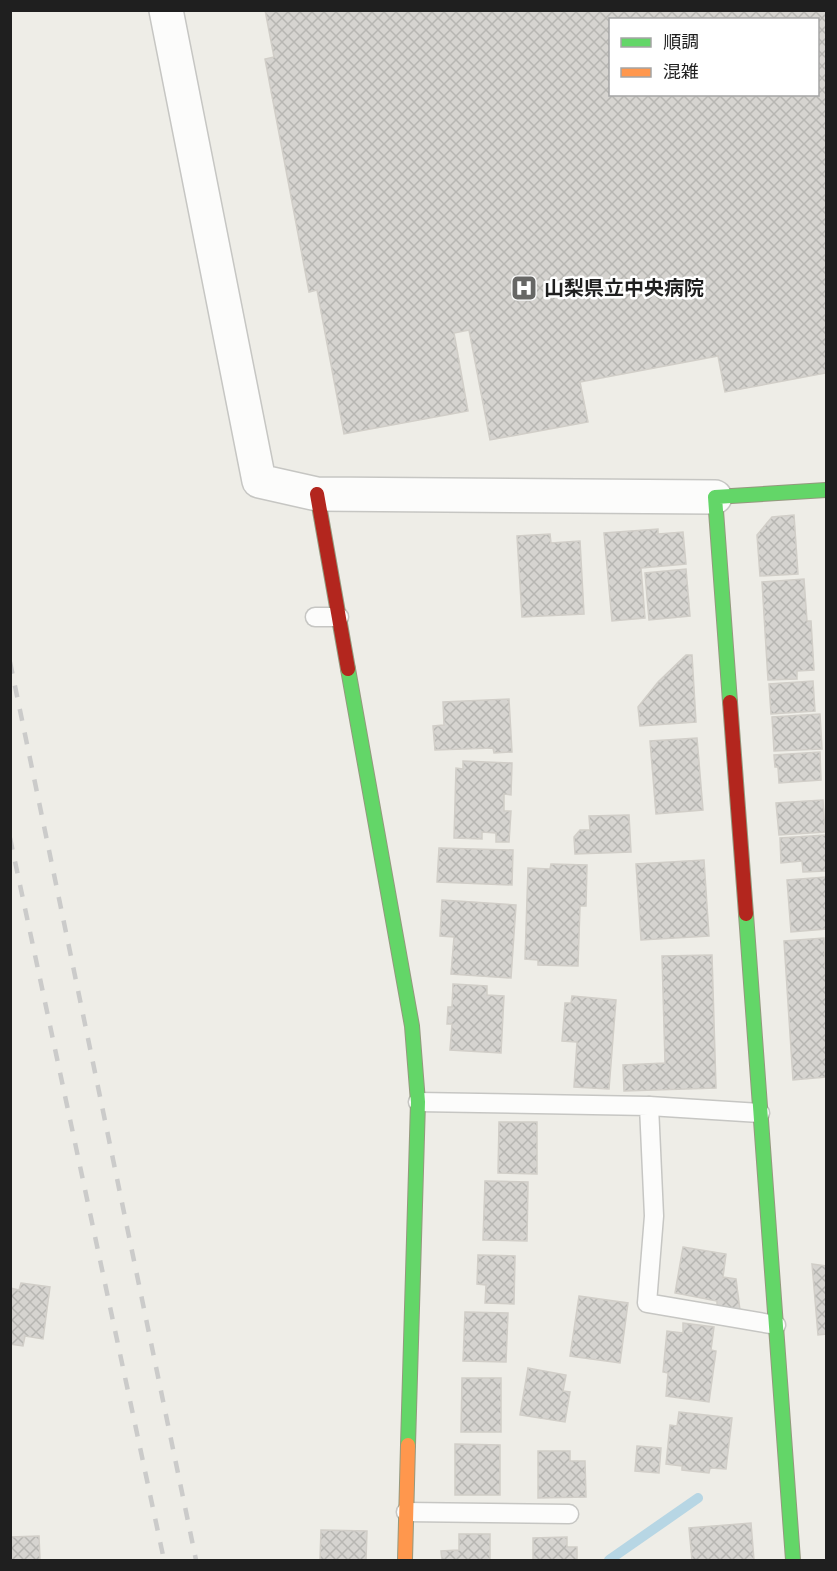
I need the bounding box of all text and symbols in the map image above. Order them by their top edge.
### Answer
legend [609,18,819,96]
text: 順調 [663,31,699,53]
text: 混雑 [663,61,699,83]
hospital icon: 山梨県立中央病院 [509,273,539,303]
place label: 山梨県立中央病院 [544,276,704,300]

